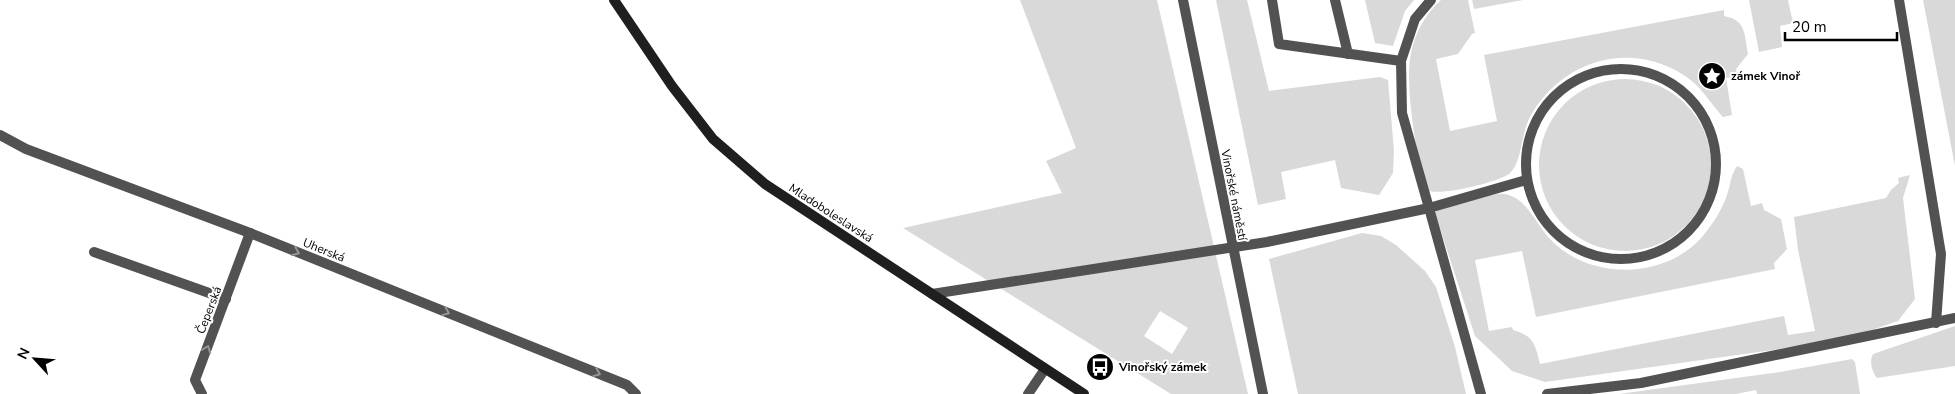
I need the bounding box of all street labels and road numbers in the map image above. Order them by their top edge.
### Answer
street label: Vinořské náměstí [1217,147,1251,243]
street label: Mladoboleslavská [786,180,876,246]
street label: Uherská [300,234,348,266]
street label: Čeperská [193,284,225,336]

